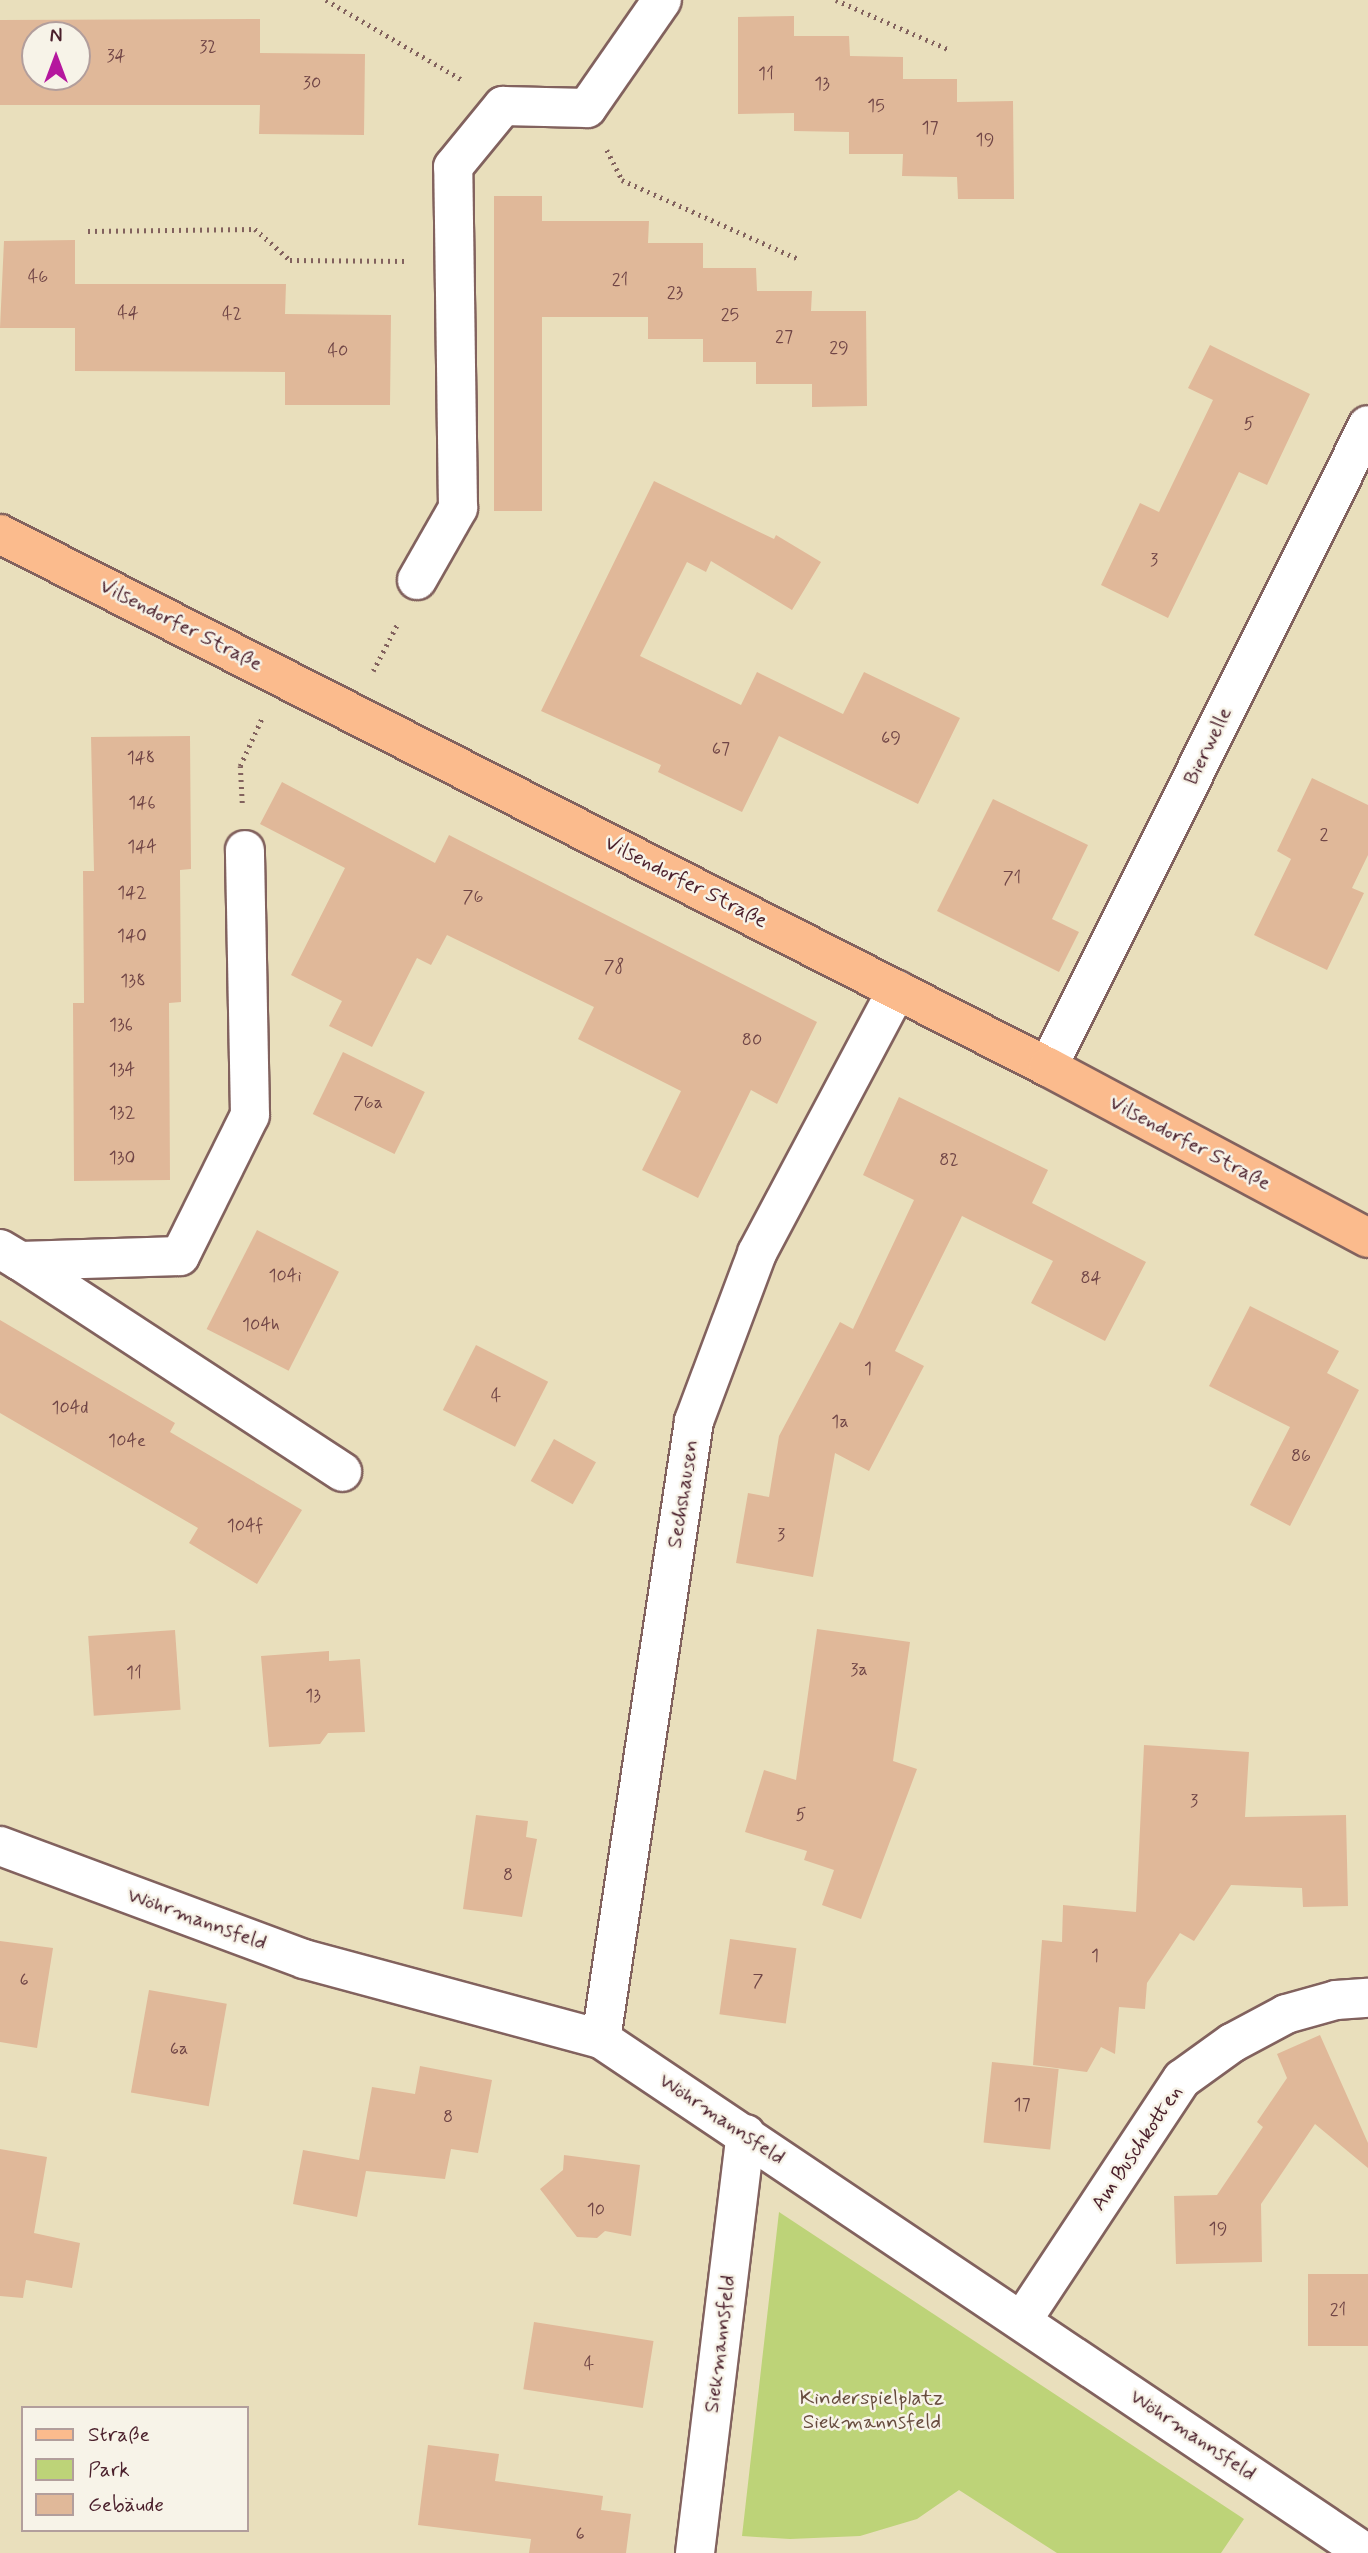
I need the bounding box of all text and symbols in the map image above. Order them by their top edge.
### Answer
north arrow [21,21,91,91]
text: N [50,24,62,49]
house number: 32 [199,36,217,58]
house number: 34 [106,45,126,67]
house number: 11 [758,63,774,85]
house number: 30 [303,72,321,94]
house number: 13 [814,73,830,95]
house number: 15 [867,95,885,117]
house number: 17 [921,117,939,139]
house number: 19 [976,129,994,151]
house number: 46 [28,266,48,288]
house number: 21 [612,269,628,291]
house number: 23 [667,282,683,304]
house number: 44 [117,302,139,324]
house number: 42 [222,303,242,325]
house number: 25 [721,304,739,326]
house number: 27 [775,326,793,348]
house number: 29 [829,337,849,359]
house number: 40 [328,340,348,362]
house number: 5 [1244,413,1254,435]
house number: 3 [1150,549,1158,571]
street label: Vilsendorfer Straße [97,574,265,676]
street label: Bierwelle [1178,703,1238,789]
house number: 69 [881,727,901,749]
house number: 67 [712,738,730,760]
house number: 148 [127,747,155,769]
house number: 146 [128,792,156,814]
house number: 2 [1320,824,1328,846]
street label: Vilsendorfer Straße [602,831,770,933]
house number: 144 [127,836,157,858]
house number: 71 [1003,867,1021,889]
house number: 142 [117,882,147,904]
house number: 76 [463,886,483,908]
house number: 140 [117,925,147,947]
house number: 78 [604,956,624,978]
house number: 138 [120,970,146,992]
house number: 136 [109,1014,133,1036]
house number: 80 [742,1029,762,1051]
house number: 134 [109,1059,135,1081]
street label: Vilsendorfer Straße [1107,1091,1273,1195]
house number: 76a [353,1092,383,1114]
house number: 132 [109,1102,135,1124]
house number: 130 [109,1147,135,1169]
house number: 82 [939,1149,959,1171]
house number: 104i [268,1265,302,1287]
house number: 84 [1080,1267,1102,1289]
house number: 104h [242,1314,280,1336]
house number: 1 [864,1358,872,1380]
house number: 4 [491,1385,501,1407]
house number: 104d [51,1397,89,1419]
house number: 1a [831,1411,849,1433]
house number: 104e [108,1430,146,1452]
street label: Sechshausen [662,1438,704,1550]
house number: 86 [1291,1445,1311,1467]
house number: 104f [227,1515,263,1537]
house number: 3 [777,1524,785,1546]
house number: 3a [850,1659,868,1681]
house number: 11 [126,1662,142,1684]
house number: 13 [305,1685,321,1707]
house number: 3 [1190,1790,1198,1812]
house number: 5 [796,1804,806,1826]
house number: 8 [503,1864,513,1886]
street label: Wöhrmannsfeld [124,1882,270,1956]
house number: 1 [1091,1945,1099,1967]
house number: 6 [19,1969,29,1991]
house number: 7 [753,1970,763,1992]
house number: 6a [170,2038,188,2060]
street label: Wöhrmannsfeld [654,2068,790,2170]
street label: Am Buschkotten [1085,2079,1189,2217]
house number: 17 [1013,2094,1031,2116]
house number: 8 [443,2106,453,2128]
house number: 10 [587,2199,605,2221]
house number: 19 [1209,2218,1227,2240]
street label: Siekmannsfeld [699,2274,741,2414]
house number: 21 [1330,2299,1346,2321]
house number: 4 [584,2353,594,2375]
street label: Wöhrmannsfeld [1125,2384,1261,2486]
park label: Kinderspielplatz Siekmannsfeld [800,2385,944,2435]
legend [21,2406,248,2532]
text: Straße [88,2421,150,2449]
text: Park [88,2456,130,2484]
text: Gebäude [88,2491,164,2519]
house number: 6 [575,2523,585,2545]

